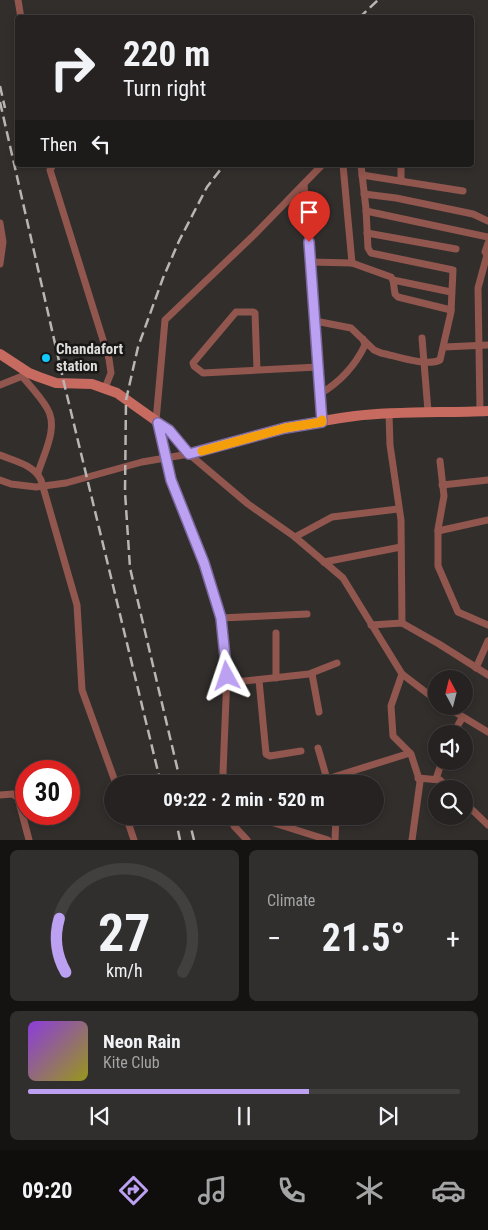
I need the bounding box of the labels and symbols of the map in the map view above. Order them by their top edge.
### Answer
pin [288,191,330,242]
place label: Chandafort station [56,340,124,375]
marker: Chandafort station [40,352,52,364]
position arrow [200,649,252,701]
north arrow [428,670,472,715]
speed limit sign: 30 [15,760,80,825]

